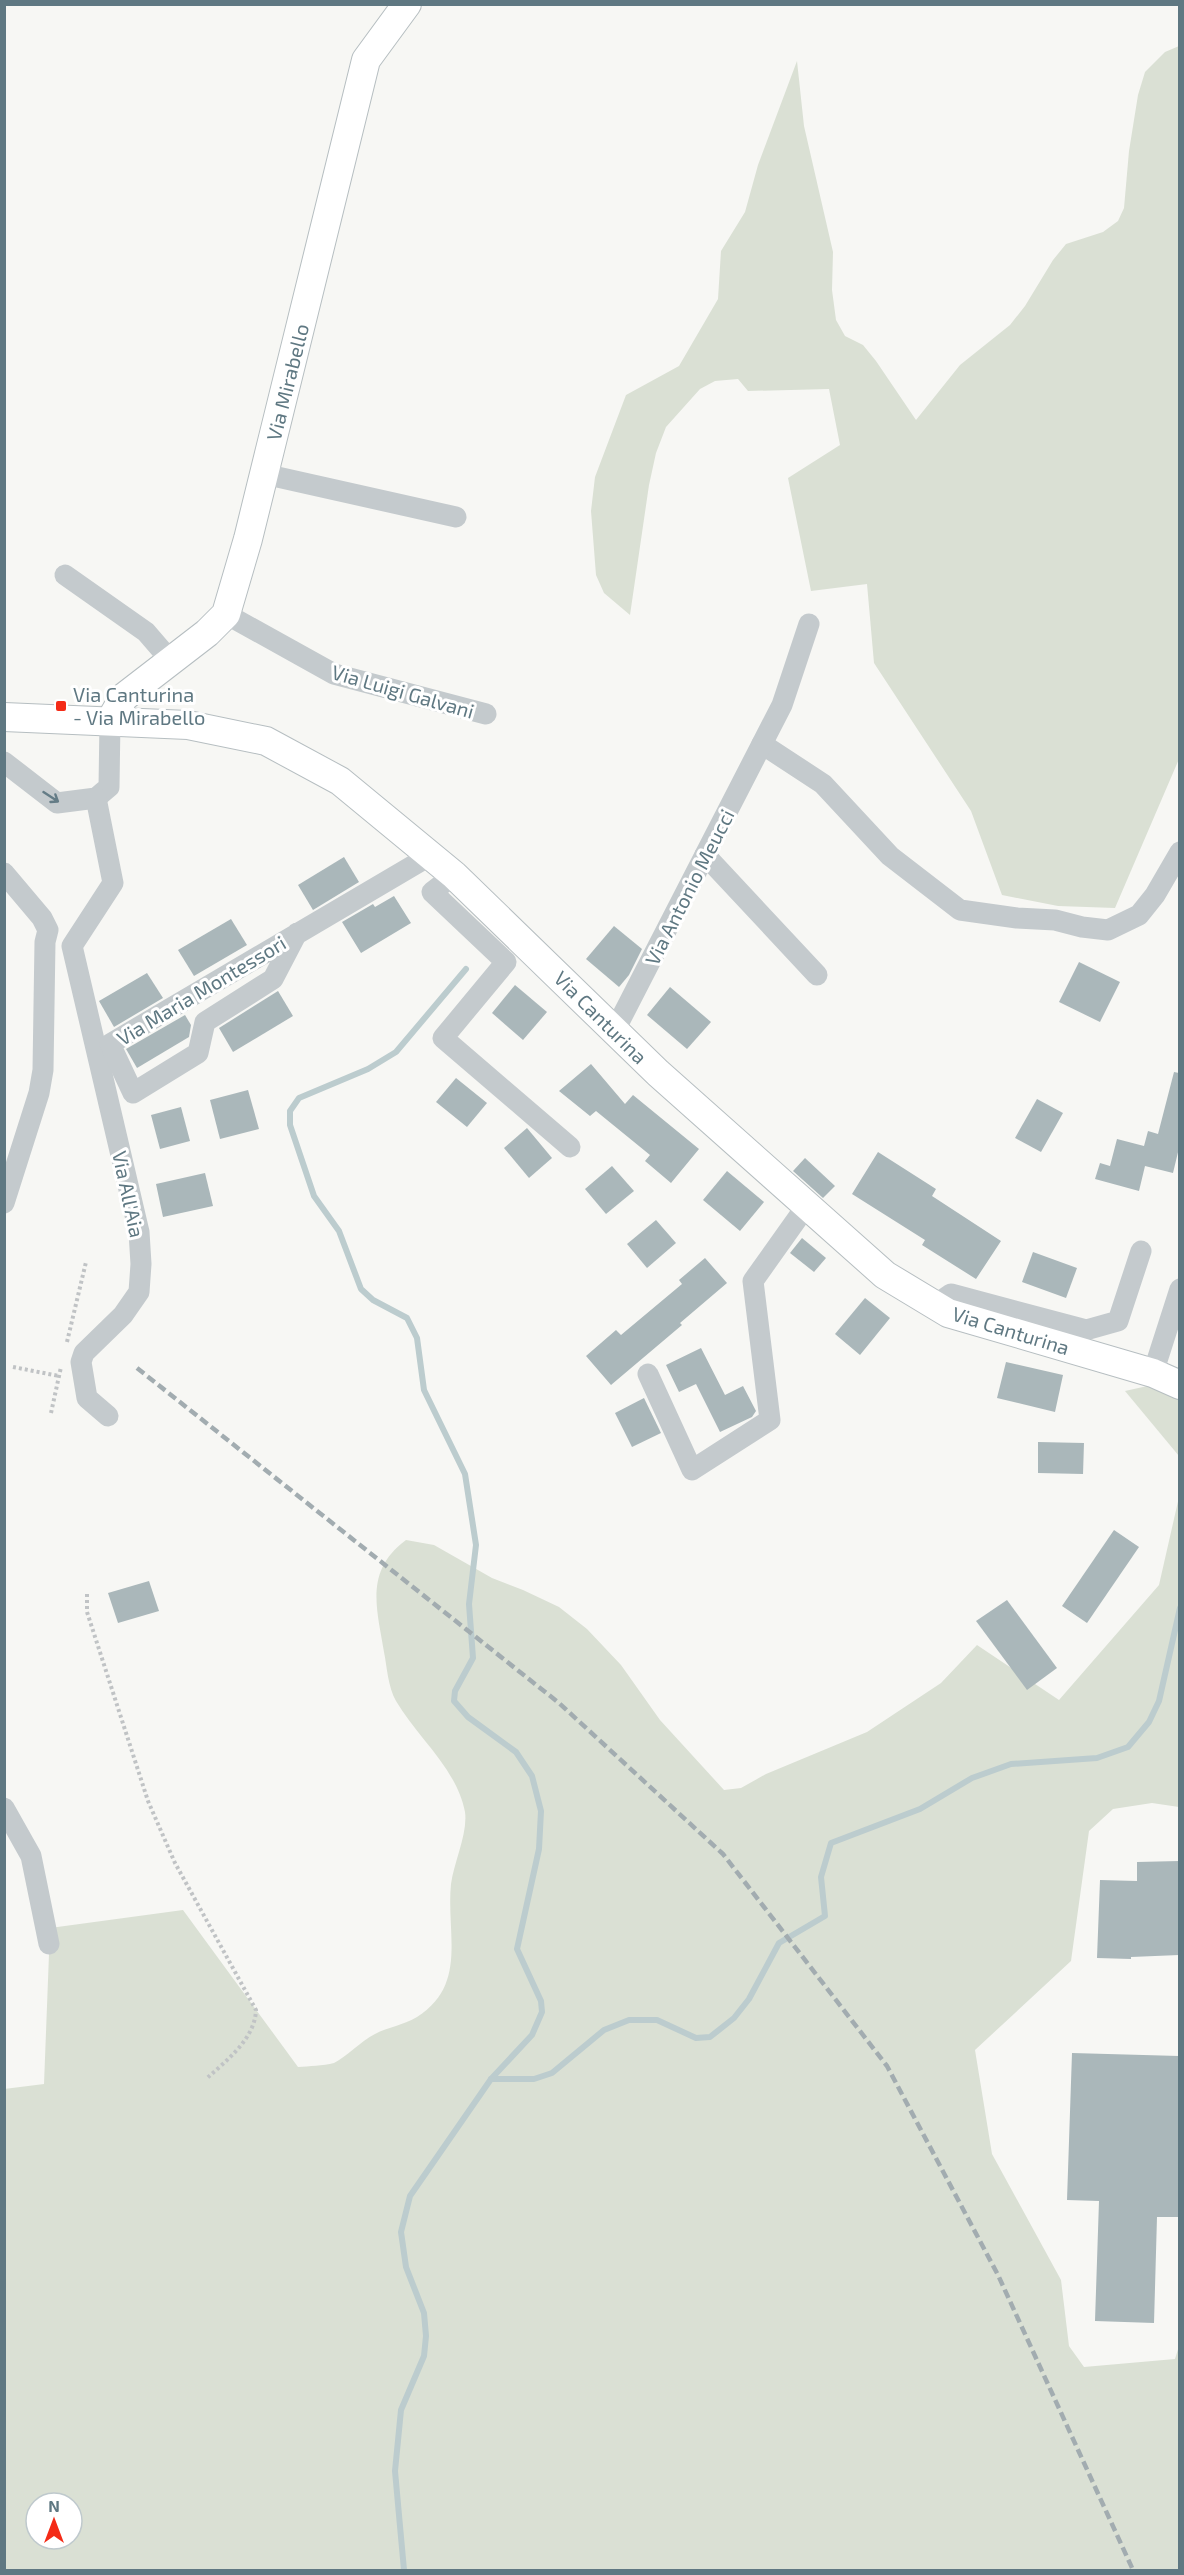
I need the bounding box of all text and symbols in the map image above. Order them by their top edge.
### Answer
street label: Via Mirabello [261,321,313,443]
street label: Via Luigi Galvani [329,659,477,723]
place label: Via Canturina - Via Mirabello [73,682,205,729]
marker: Via Canturina - Via Mirabello [54,699,68,713]
one-way arrow [42,791,59,803]
street label: Via Antonio Meucci [639,805,739,969]
street label: Via Maria Montessori [112,930,290,1050]
street label: Via Canturina [550,966,652,1068]
street label: Via All'Aia [108,1149,150,1239]
street label: Via Canturina [950,1301,1072,1359]
north arrow [24,2491,84,2551]
text: N [48,2496,60,2515]

